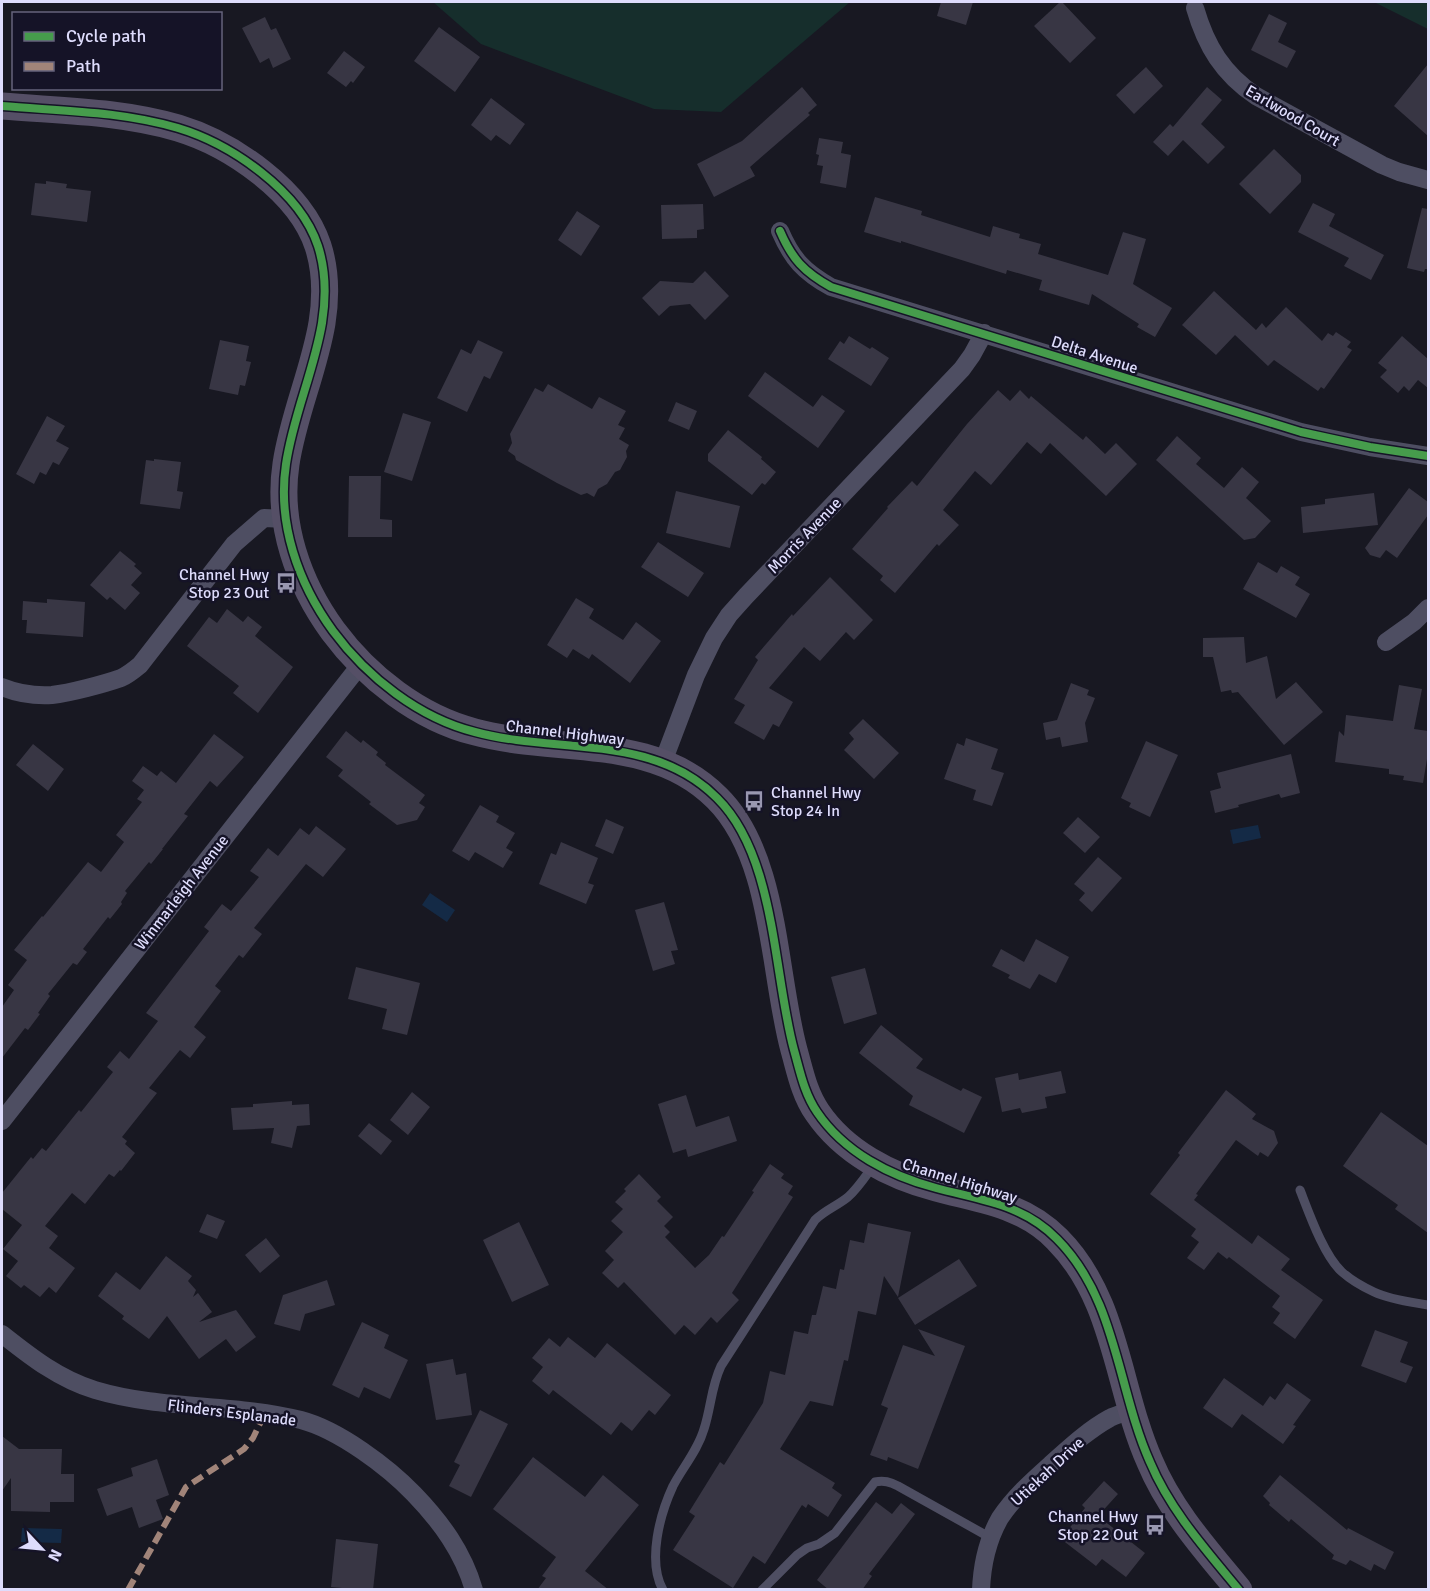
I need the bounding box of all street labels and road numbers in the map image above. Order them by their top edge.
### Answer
street label: Earlwood Court [1242,81,1344,151]
street label: Delta Avenue [1049,332,1141,378]
street label: Morris Avenue [763,493,846,578]
street label: Channel Highway [505,716,626,750]
street label: Winmarleigh Avenue [130,831,233,954]
street label: Channel Highway [900,1154,1020,1208]
street label: Flinders Esplanade [166,1395,297,1431]
street label: Utiekah Drive [1007,1433,1088,1511]

